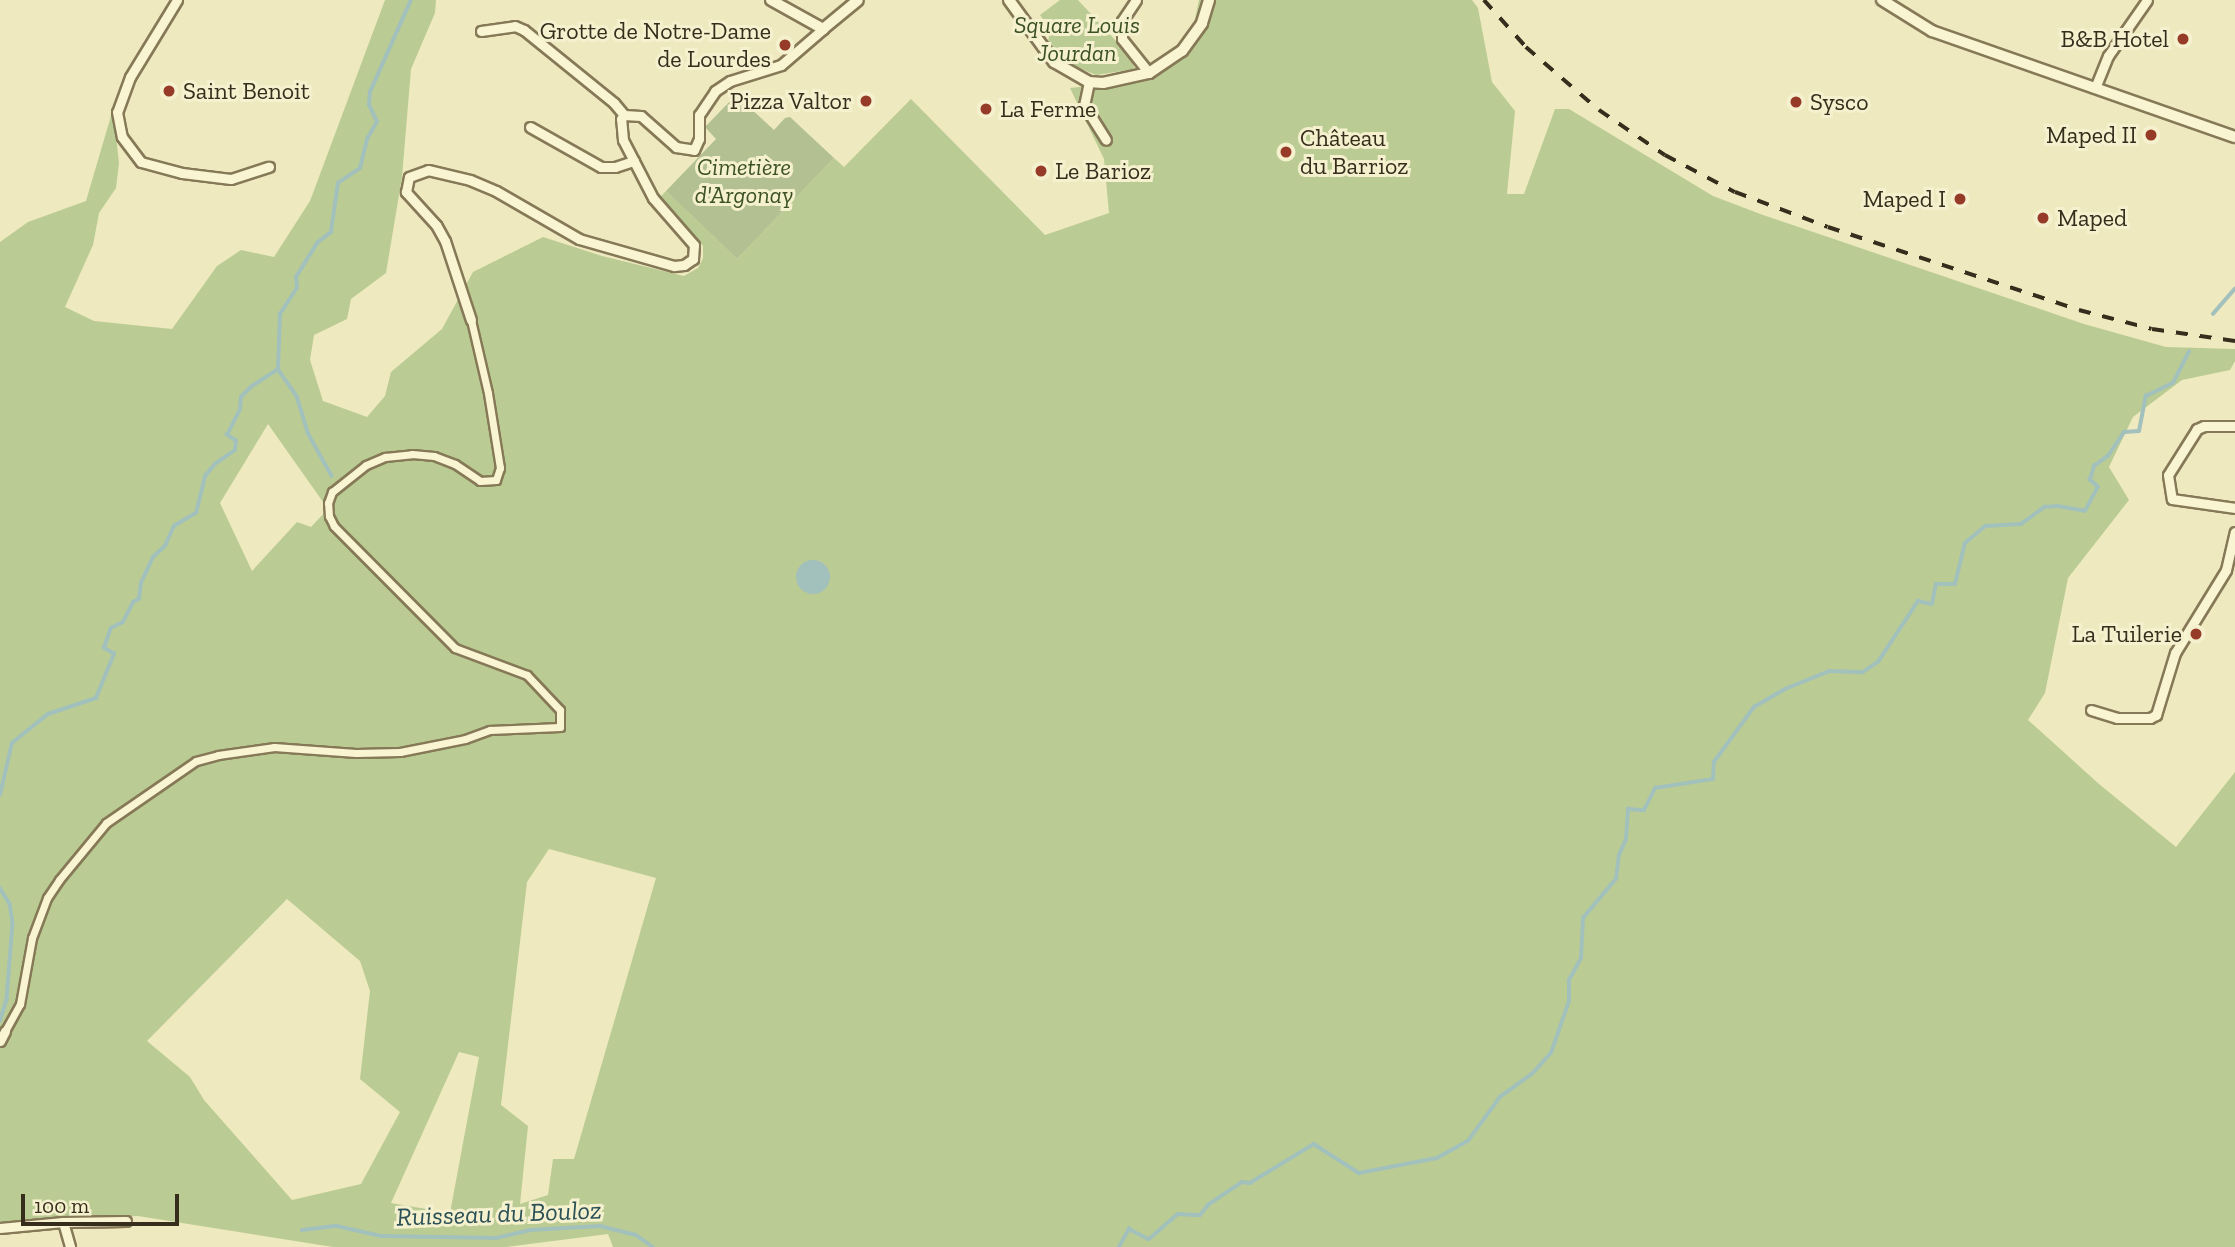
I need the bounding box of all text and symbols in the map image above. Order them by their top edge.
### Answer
park label: Square Louis Jourdan [1014,11,1140,67]
place label: Grotte de Notre-Dame de Lourdes [540,17,771,73]
place label: B&B Hotel [2061,25,2169,53]
marker: B&B Hotel [2175,31,2191,47]
marker: Grotte de Notre-Dame de Lourdes [777,37,793,53]
place label: Saint Benoit [183,77,310,105]
marker: Saint Benoit [161,83,177,99]
place label: Pizza Valtor [729,87,852,115]
place label: Sysco [1810,88,1868,116]
marker: Pizza Valtor [858,93,874,109]
marker: Sysco [1788,94,1804,110]
place label: La Ferme [1000,95,1096,123]
marker: La Ferme [978,101,994,117]
place label: Maped II [2046,121,2137,149]
place label: Château du Barrioz [1300,124,1409,180]
marker: Maped II [2143,127,2159,143]
marker: Château du Barrioz [1278,144,1294,160]
park label: Cimetière d'Argonay [695,153,793,209]
place label: Le Barioz [1055,157,1151,185]
marker: Le Barioz [1033,163,1049,179]
place label: Maped I [1863,185,1946,213]
marker: Maped I [1952,191,1968,207]
place label: Maped [2057,204,2127,232]
marker: Maped [2035,210,2051,226]
place label: La Tuilerie [2071,620,2182,648]
marker: La Tuilerie [2188,626,2204,642]
scale bar [24,1180,182,1224]
text: 100 m [34,1193,89,1218]
water label: Ruisseau du Bouloz [396,1195,602,1233]

